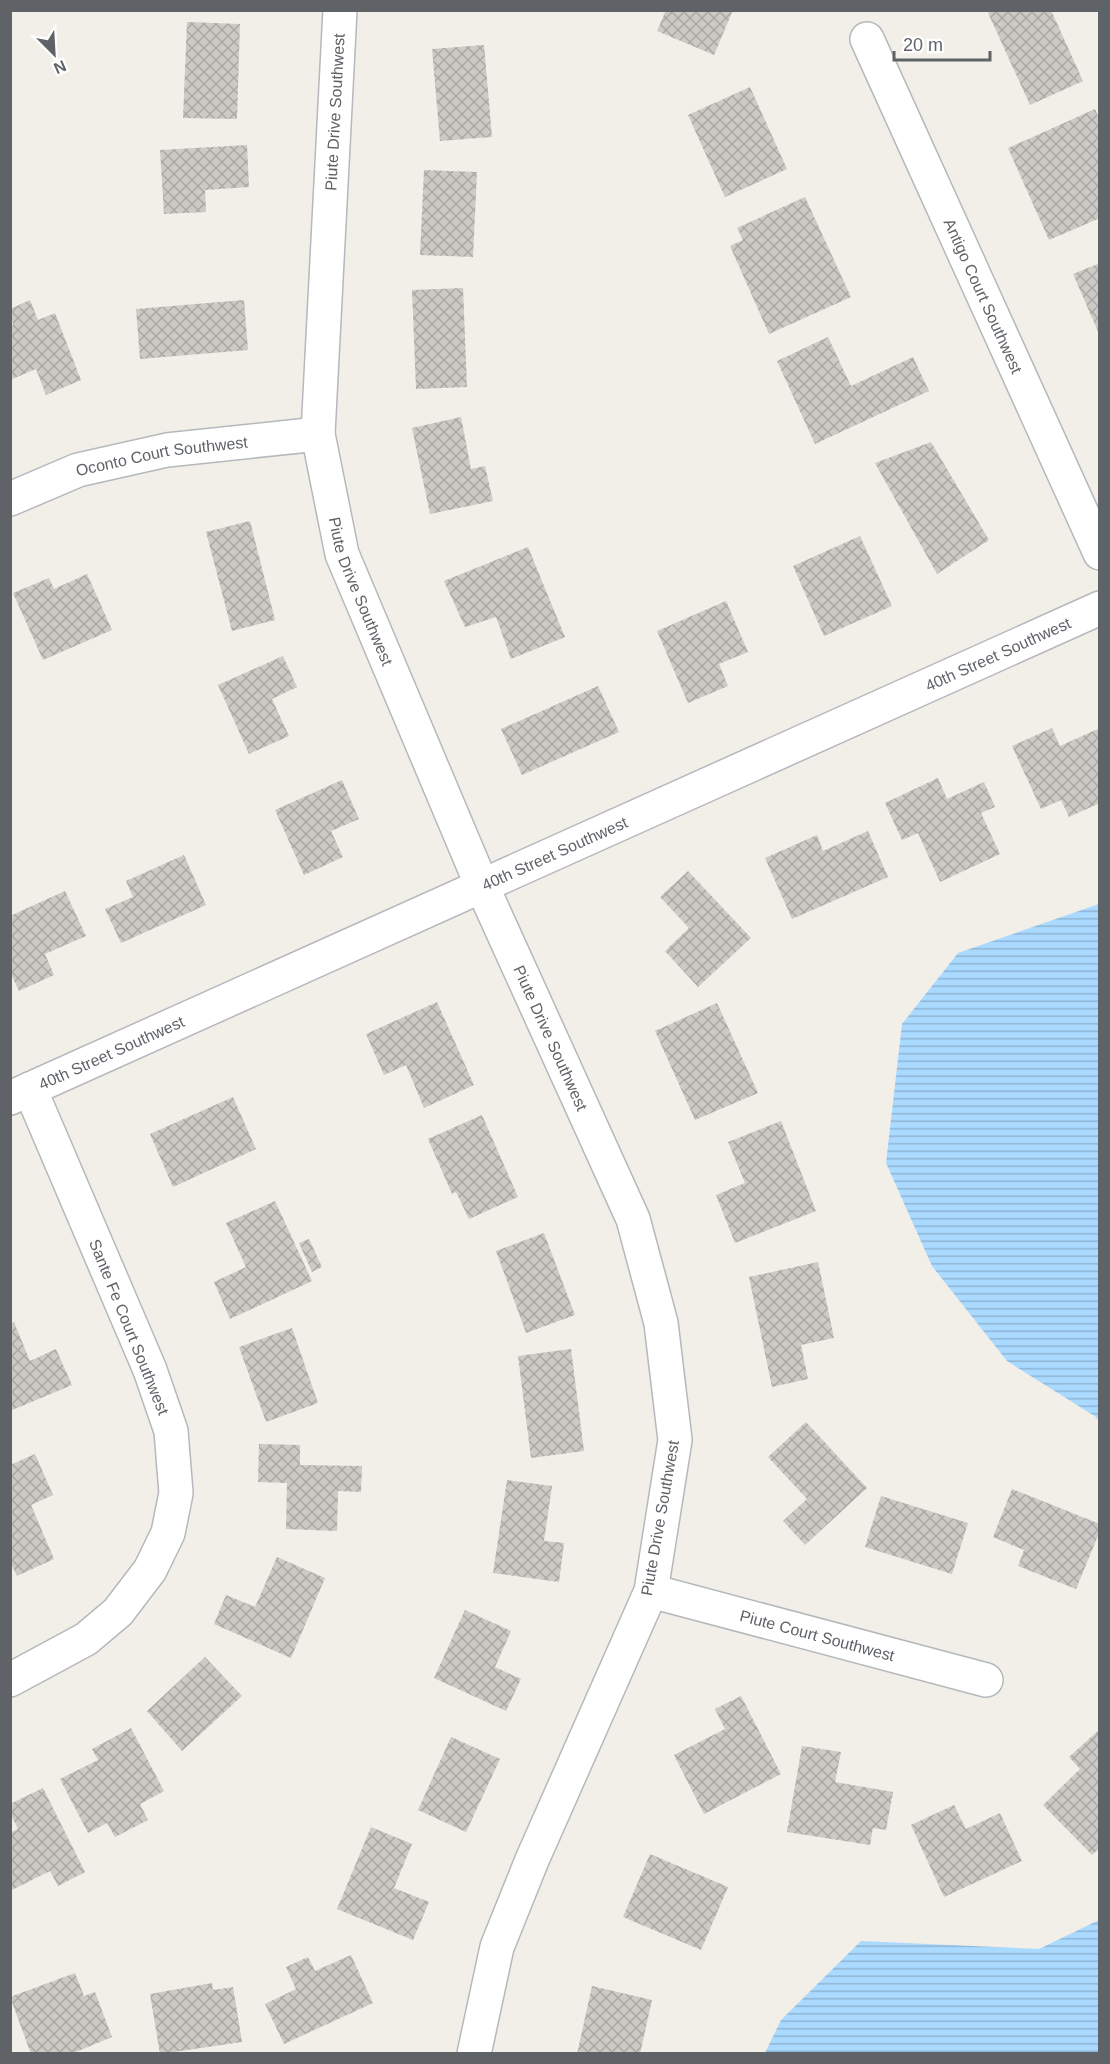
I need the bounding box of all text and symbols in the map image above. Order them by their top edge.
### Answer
north arrow [24,24,84,84]
scale bar [894,24,990,62]
street label: Piute Drive Southwest [322,32,348,191]
text: 20 m [903,35,943,55]
text: N [51,57,69,77]
street label: Antigo Court Southwest [941,216,1026,376]
street label: Oconto Court Southwest [74,433,249,479]
street label: Piute Drive Southwest [326,515,397,668]
street label: 40th Street Southwest [922,614,1074,694]
street label: 40th Street Southwest [479,813,630,893]
street label: Piute Drive Southwest [511,963,591,1114]
street label: 40th Street Southwest [36,1012,187,1093]
street label: Sante Fe Court Southwest [86,1237,172,1418]
street label: Piute Drive Southwest [638,1438,682,1597]
street label: Piute Court Southwest [738,1606,897,1664]

